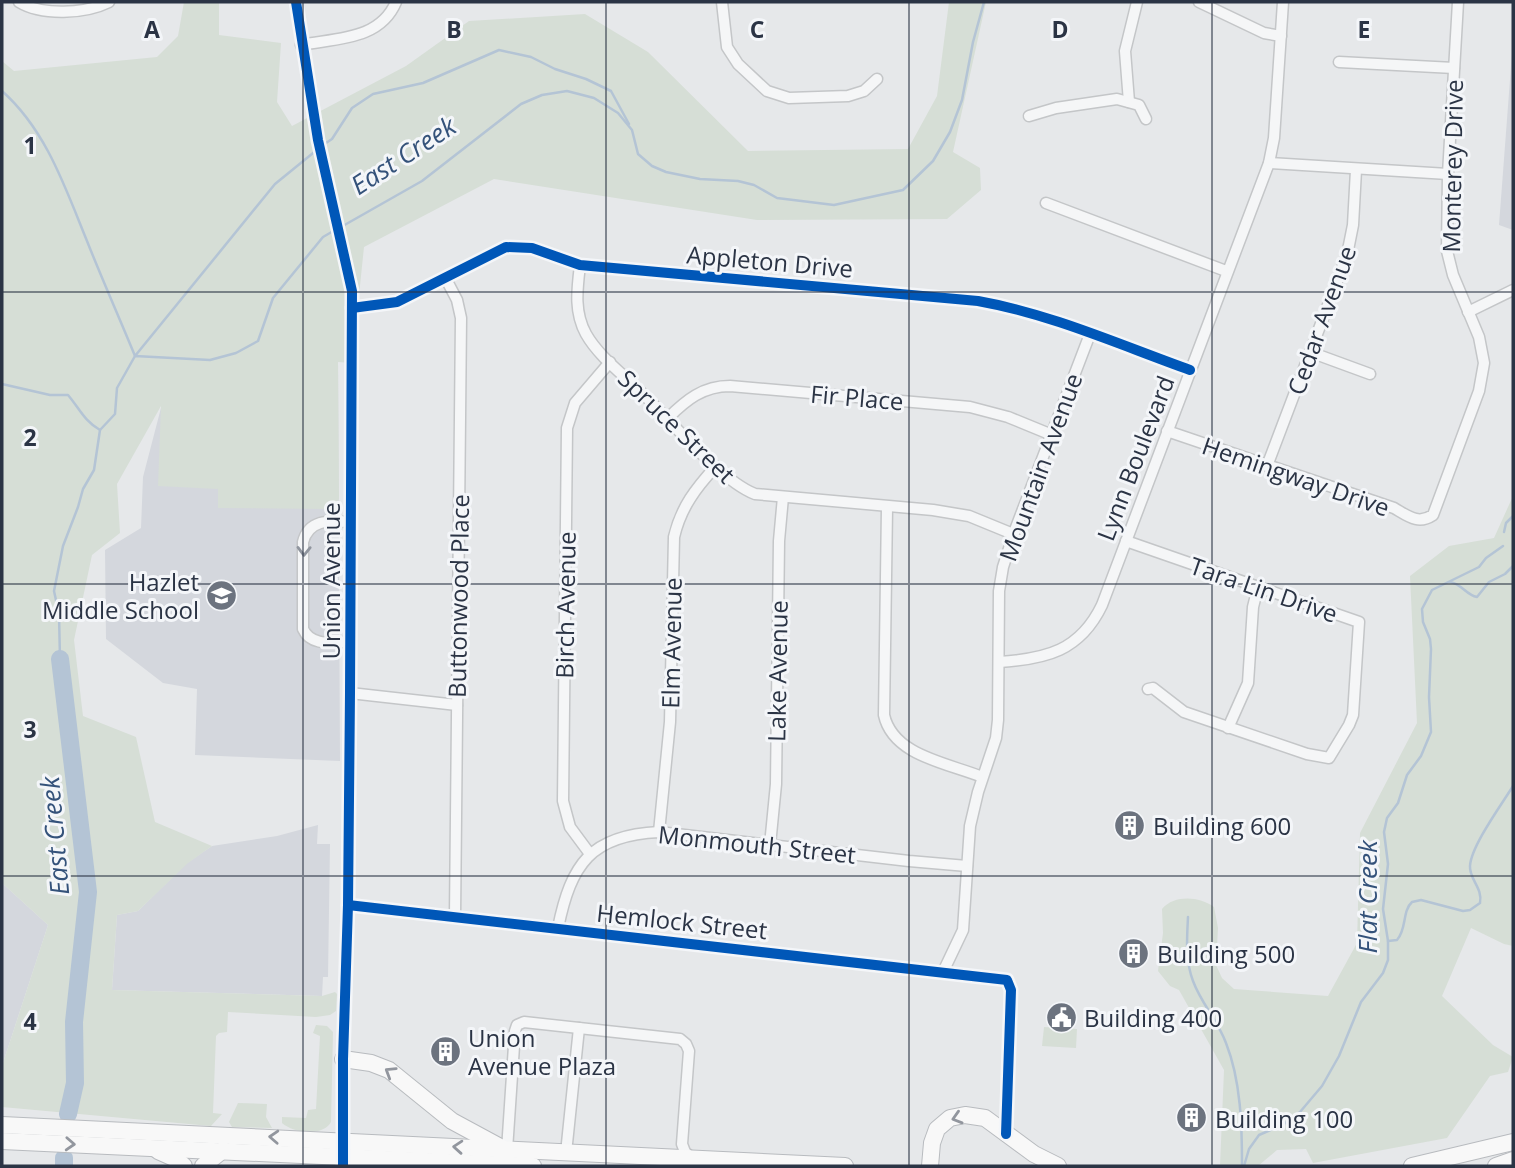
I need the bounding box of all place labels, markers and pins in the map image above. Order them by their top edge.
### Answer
place label: Hazlet Middle School [42,565,199,626]
school or university icon: Hazlet Middle School [205,578,239,612]
building icon: Building 600 [1113,808,1147,842]
place label: Building 600 [1153,809,1291,842]
building icon: Building 500 [1117,936,1151,970]
place label: Building 500 [1157,937,1295,970]
public building icon: Building 400 [1044,1000,1078,1034]
place label: Building 400 [1084,1001,1222,1034]
place label: Union Avenue Plaza [468,1021,616,1082]
building icon: Union Avenue Plaza [428,1034,462,1068]
building icon: Building 100 [1175,1101,1209,1135]
place label: Building 100 [1215,1102,1353,1135]

